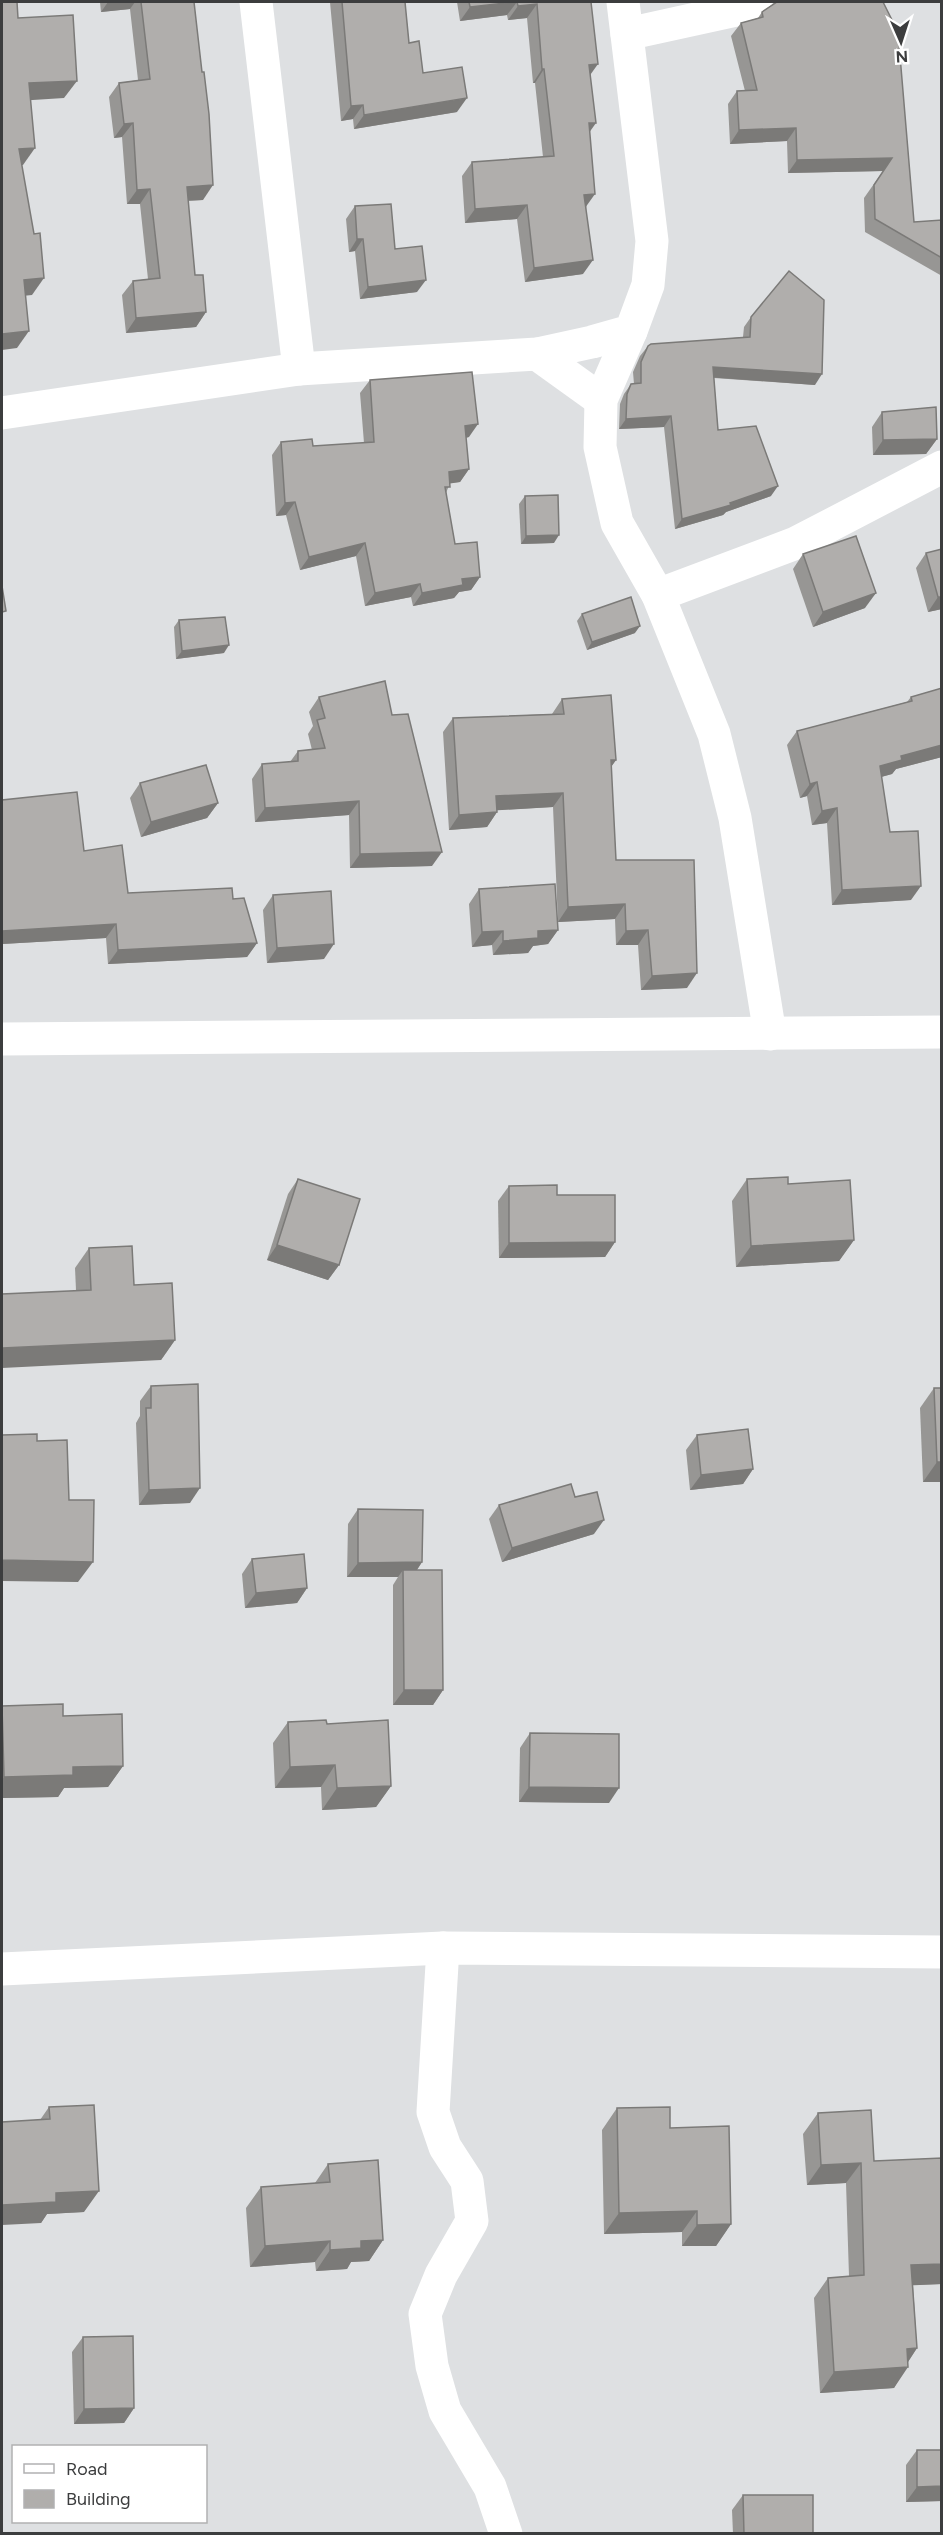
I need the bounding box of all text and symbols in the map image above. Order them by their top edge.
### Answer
north arrow [871,12,931,72]
text: N [895,47,908,66]
legend [12,2445,207,2523]
text: Road [66,2458,107,2480]
text: Building [66,2488,131,2510]

